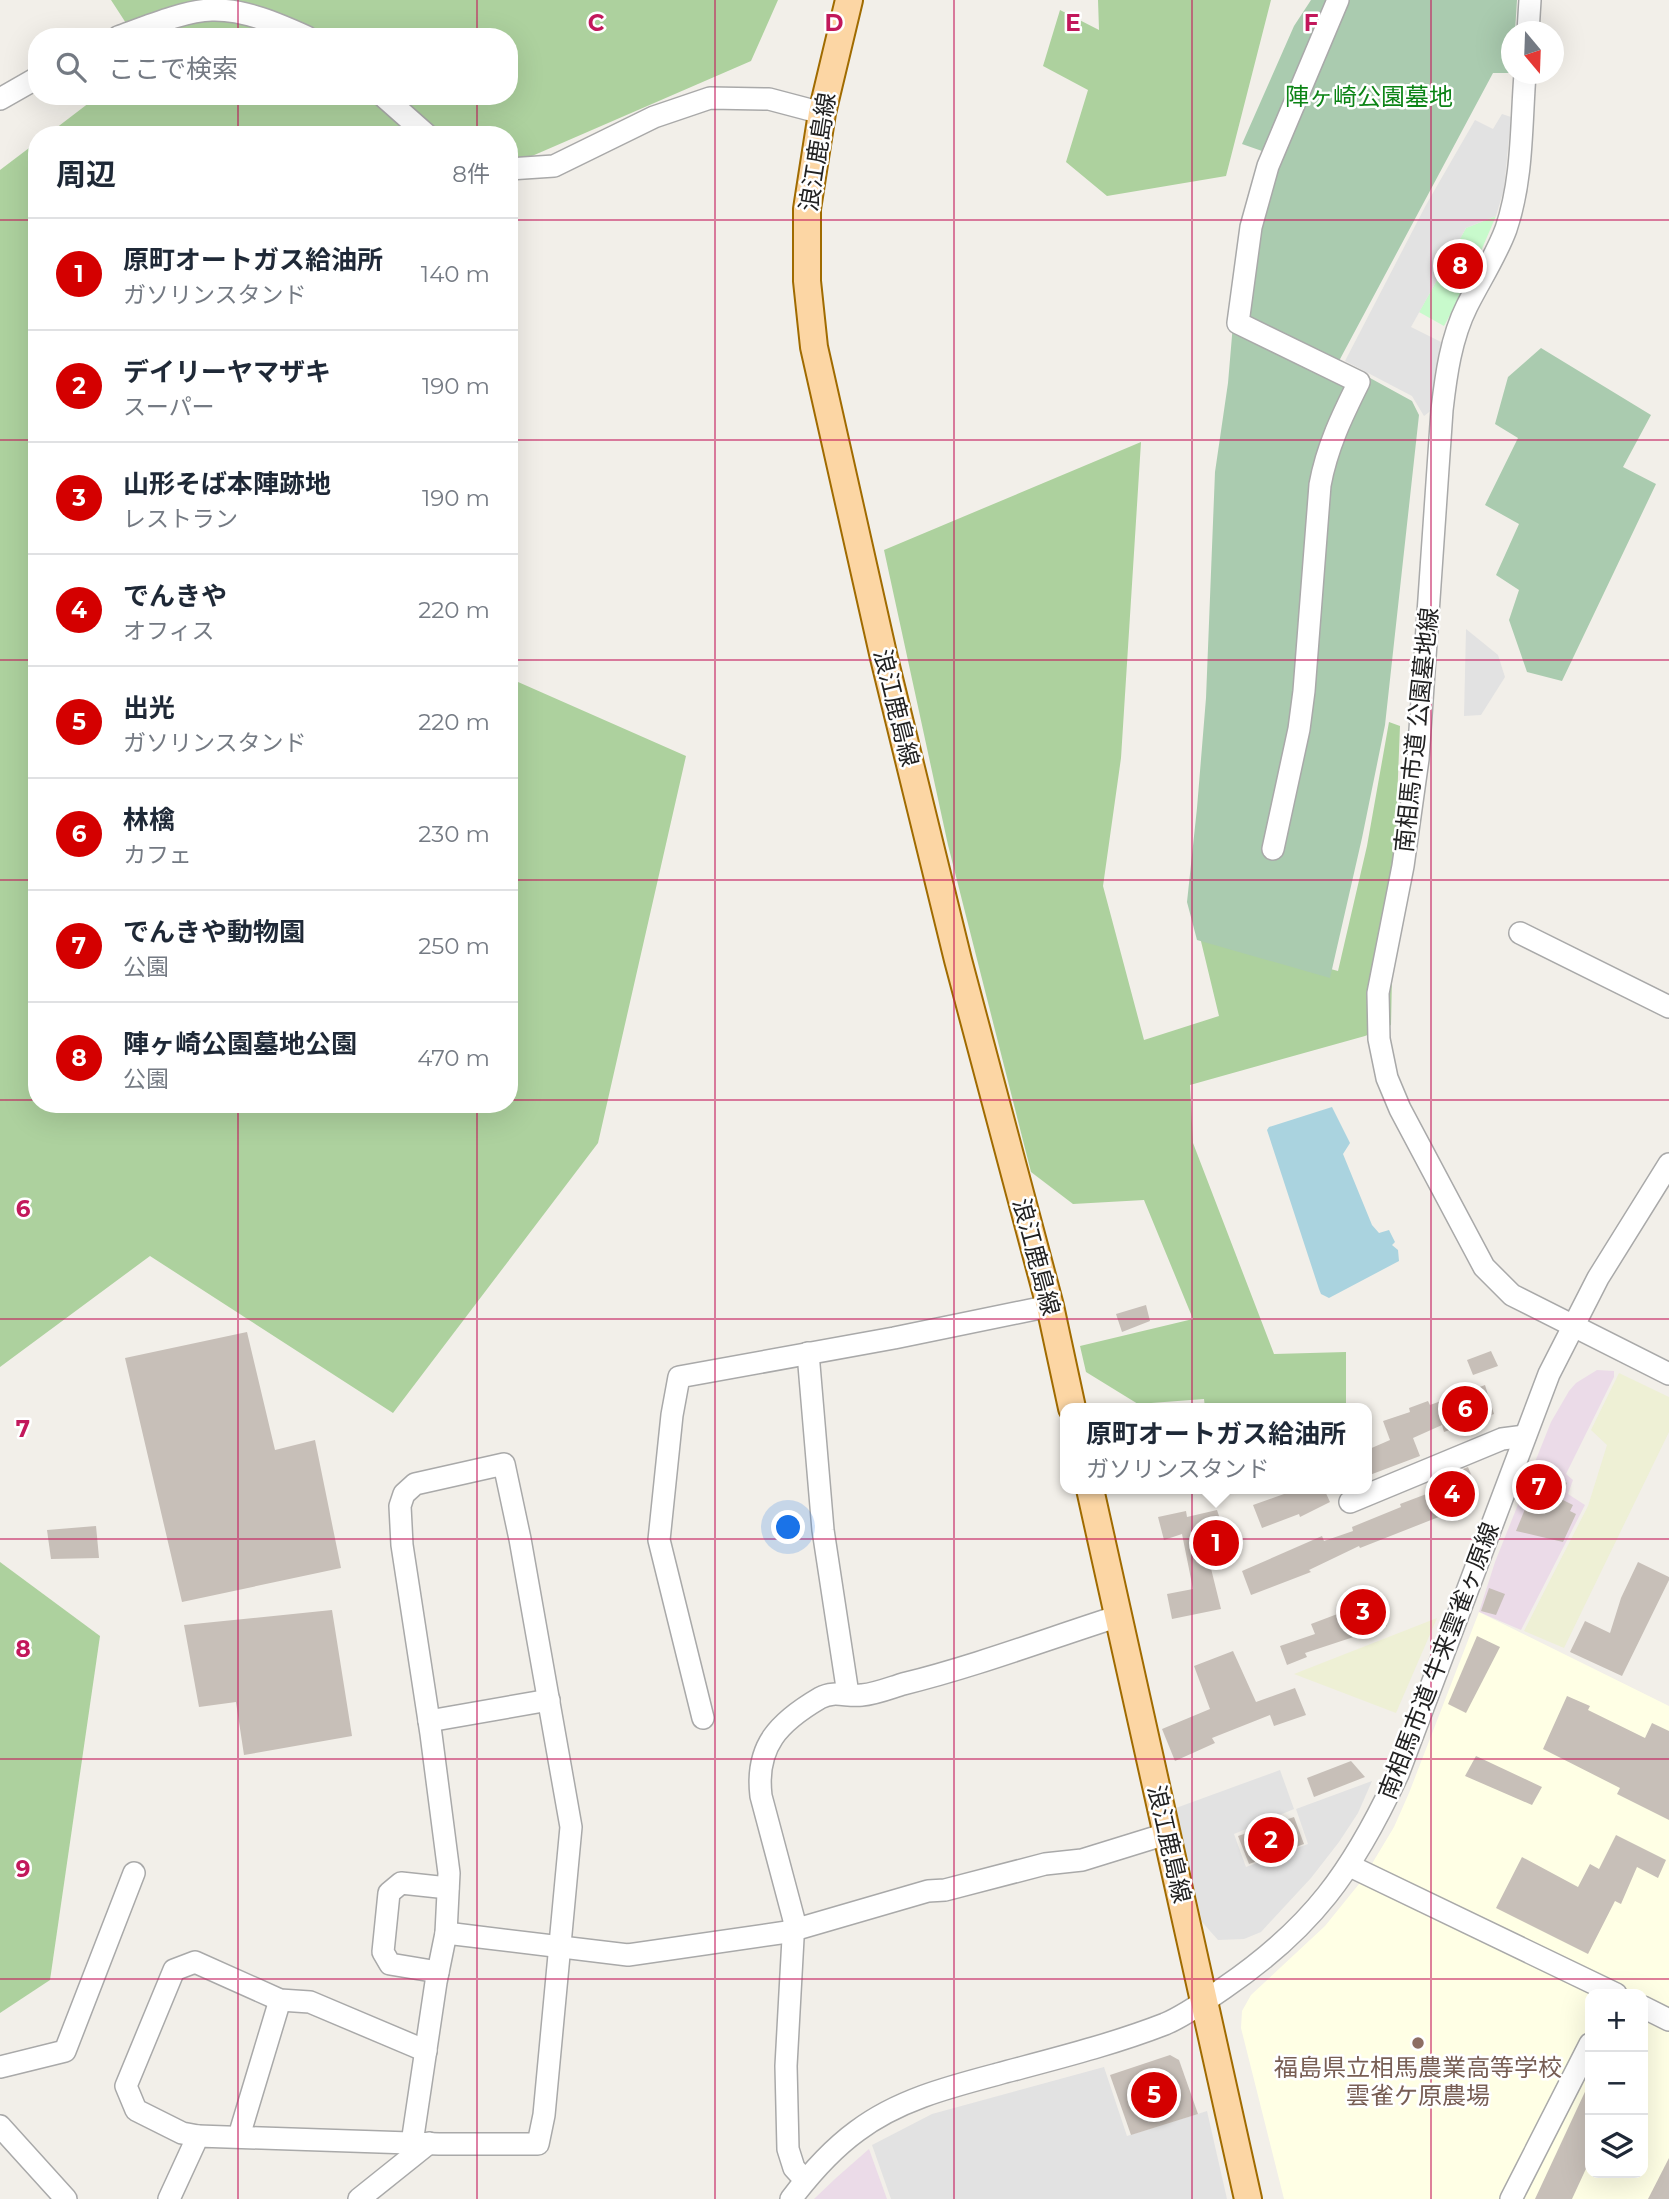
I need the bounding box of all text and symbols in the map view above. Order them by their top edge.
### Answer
text: C [588,9,605,37]
text: D [825,9,844,37]
text: E [1065,9,1081,37]
text: F [1304,9,1319,37]
north arrow [1501,21,1564,84]
search box [28,28,518,105]
icon: search [52,48,90,86]
text: ここで検索 [108,53,238,85]
park label: 陣ヶ崎公園墓地 [1285,82,1453,111]
street label: 浪江鹿島線 [794,90,841,213]
text: 周辺 [56,156,116,193]
text: 8件 [452,160,490,188]
pin: 8 [1437,240,1483,292]
text: 原町オートガス給油所 [123,244,383,276]
text: 1 [74,260,84,288]
text: 140 m [421,260,490,288]
text: ガソリンスタンド [123,281,307,309]
text: デイリーヤマザキ [123,356,331,388]
text: 2 [72,372,86,400]
text: 190 m [422,372,490,400]
text: スーパー [123,393,215,421]
text: 山形そば本陣跡地 [123,468,331,500]
text: 3 [72,484,86,512]
text: 190 m [422,484,490,512]
text: レストラン [123,505,238,533]
text: でんきや [123,580,227,612]
text: 4 [71,596,87,624]
text: 220 m [418,596,490,624]
street label: 南相馬市道 公園墓地線 [1389,606,1444,854]
text: オフィス [123,617,215,645]
street label: 浪江鹿島線 [868,646,925,770]
text: 出光 [123,692,175,724]
text: 5 [72,708,86,736]
text: 220 m [418,708,490,736]
text: ガソリンスタンド [123,729,307,757]
text: 林檎 [123,804,175,836]
text: 6 [72,820,86,848]
text: 230 m [418,820,490,848]
text: カフェ [123,841,192,869]
text: でんきや動物園 [123,916,305,948]
text: 7 [72,932,86,960]
text: 250 m [418,932,490,960]
text: 公園 [123,953,169,981]
text: 陣ヶ崎公園墓地公園 [123,1028,357,1060]
text: 8 [71,1044,87,1072]
text: 470 m [417,1044,490,1072]
text: 公園 [123,1065,169,1093]
text: 6 [16,1195,31,1223]
street label: 浪江鹿島線 [1007,1195,1066,1319]
pin: 6 [1442,1383,1488,1435]
popup [1060,1403,1372,1494]
text: 7 [16,1415,30,1443]
text: 原町オートガス給油所 [1086,1418,1346,1450]
text: ガソリンスタンド [1086,1455,1270,1483]
pin: 7 [1516,1461,1562,1513]
pin: 4 [1429,1468,1475,1520]
your location [771,1510,805,1544]
pin: 1 [1193,1517,1239,1569]
street label: 南相馬市道 牛来雲雀ヶ原線 [1372,1518,1505,1803]
pin: 3 [1340,1586,1386,1638]
text: 8 [15,1635,31,1663]
street label: 浪江鹿島線 [1142,1782,1197,1906]
pin: 2 [1248,1814,1294,1866]
text: 9 [16,1855,30,1883]
map controls [1585,1989,1648,2178]
button: + [1585,1989,1648,2052]
marker: 福島県立相馬農業高等学校 雲雀ケ原農場 [1410,2035,1426,2051]
button: − [1585,2052,1648,2115]
place label: 福島県立相馬農業高等学校 雲雀ケ原農場 [1274,2053,1562,2110]
pin: 5 [1131,2069,1177,2121]
button: layers [1585,2115,1648,2178]

